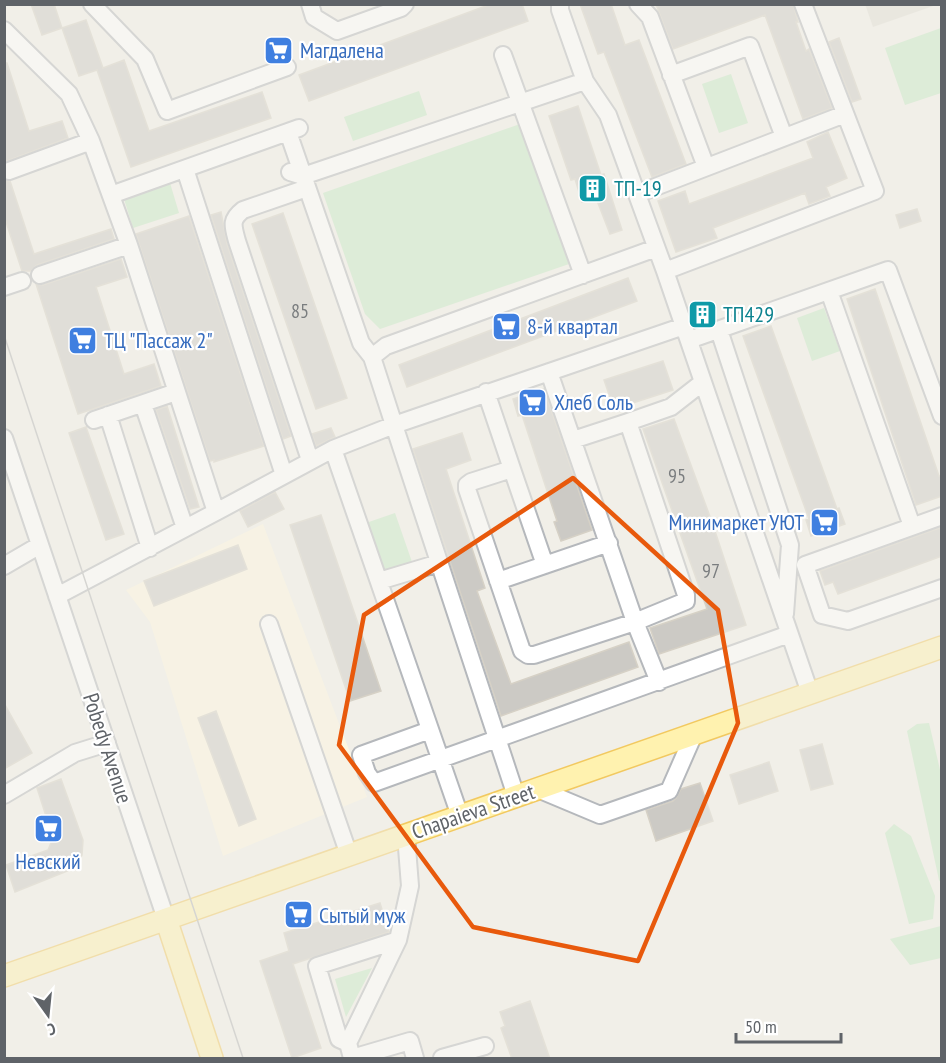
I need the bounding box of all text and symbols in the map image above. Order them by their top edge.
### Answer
supermarket icon: Магдалена [263,34,295,66]
place label: Магдалена [300,36,384,64]
building icon: ТП-19 [577,172,609,204]
place label: ТП-19 [614,174,662,202]
house number: 85 [291,298,309,324]
building icon: ТП429 [686,298,718,330]
place label: ТП429 [723,300,774,328]
supermarket icon: 8-й квартал [490,310,522,342]
place label: 8-й квартал [527,312,618,340]
supermarket icon: ТЦ "Пассаж 2" [67,324,99,356]
place label: ТЦ "Пассаж 2" [104,326,213,354]
supermarket icon: Хлеб Соль [517,386,549,418]
place label: Хлеб Соль [554,388,633,416]
house number: 95 [668,463,686,489]
supermarket icon: Минимаркет УЮТ [809,506,841,538]
place label: Минимаркет УЮТ [669,508,804,536]
house number: 97 [702,558,720,584]
street label: Pobedy Avenue [77,689,139,807]
street label: Chapaieva Street [408,777,538,845]
supermarket icon: Невский [32,813,64,845]
place label: Невский [15,847,81,875]
supermarket icon: Сытый муж [282,899,314,931]
place label: Сытый муж [319,901,406,929]
north arrow [18,985,78,1045]
scale bar [736,1006,841,1044]
text: 50 m [745,1015,777,1038]
text: С [45,1019,58,1040]

